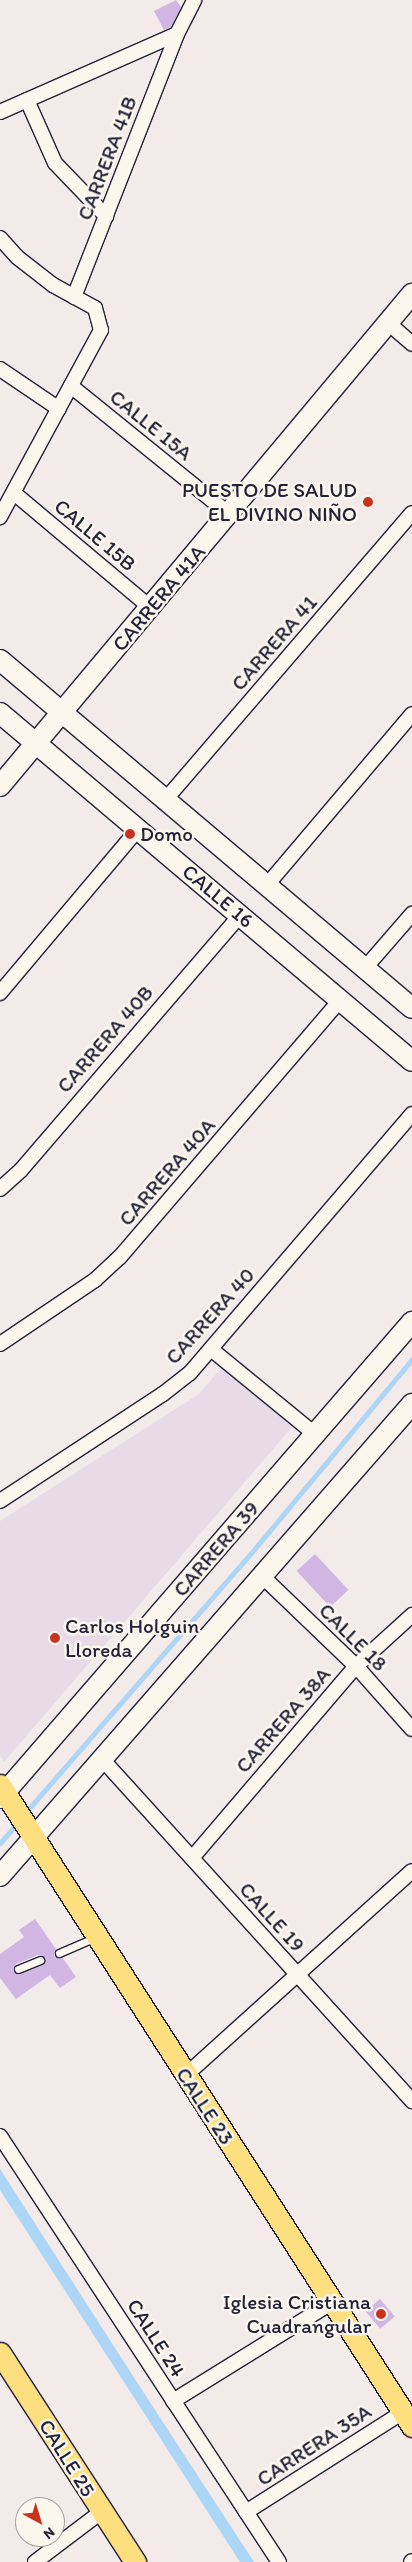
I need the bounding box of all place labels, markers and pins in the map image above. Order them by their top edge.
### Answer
place label: PUESTO DE SALUD EL DIVINO NIÑO [182,477,357,527]
marker: PUESTO DE SALUD EL DIVINO NIÑO [361,495,375,509]
place label: Domo [140,821,193,847]
marker: Domo [124,828,136,840]
place label: Carlos Holguin Lloreda [65,1613,199,1663]
marker: Carlos Holguin Lloreda [49,1632,61,1644]
place label: Iglesia Cristiana Cuadrangular [223,2289,371,2339]
marker: Iglesia Cristiana Cuadrangular [375,2308,387,2320]

